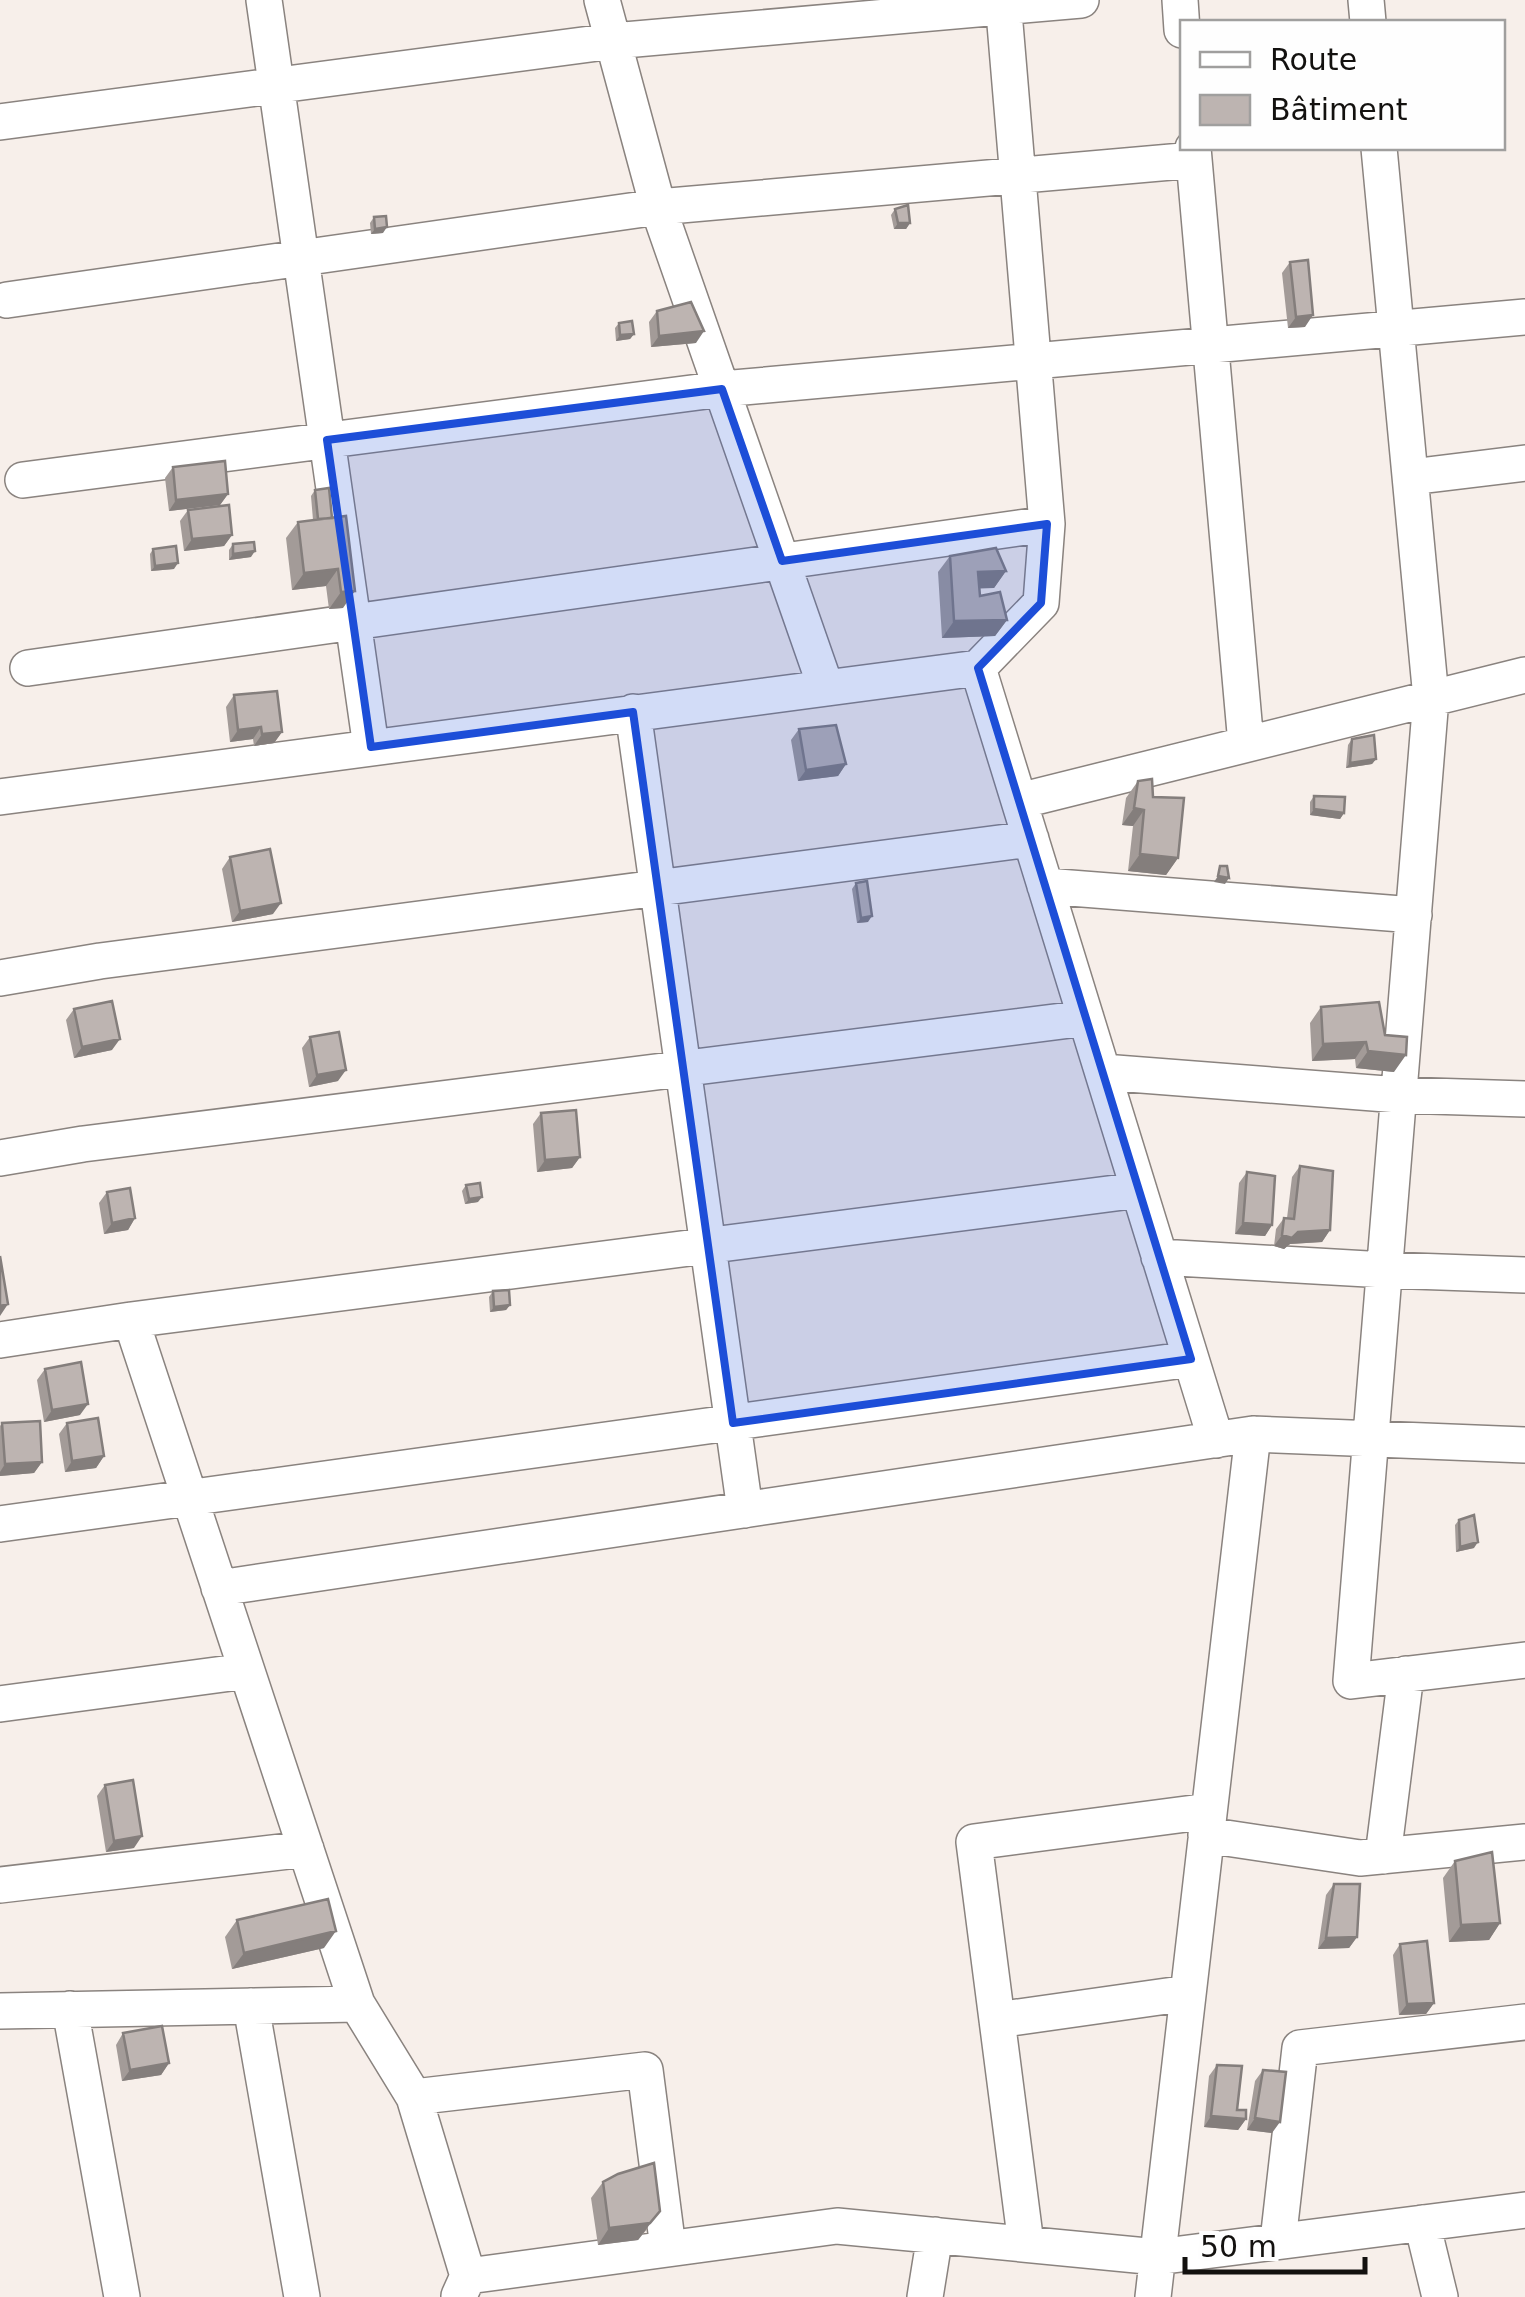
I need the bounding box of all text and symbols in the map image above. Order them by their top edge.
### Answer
legend [1180,20,1505,150]
text: Route [1270,42,1357,77]
text: Bâtiment [1270,92,1408,127]
scale bar [1185,2212,1365,2274]
text: 50 m [1200,2229,1277,2264]

